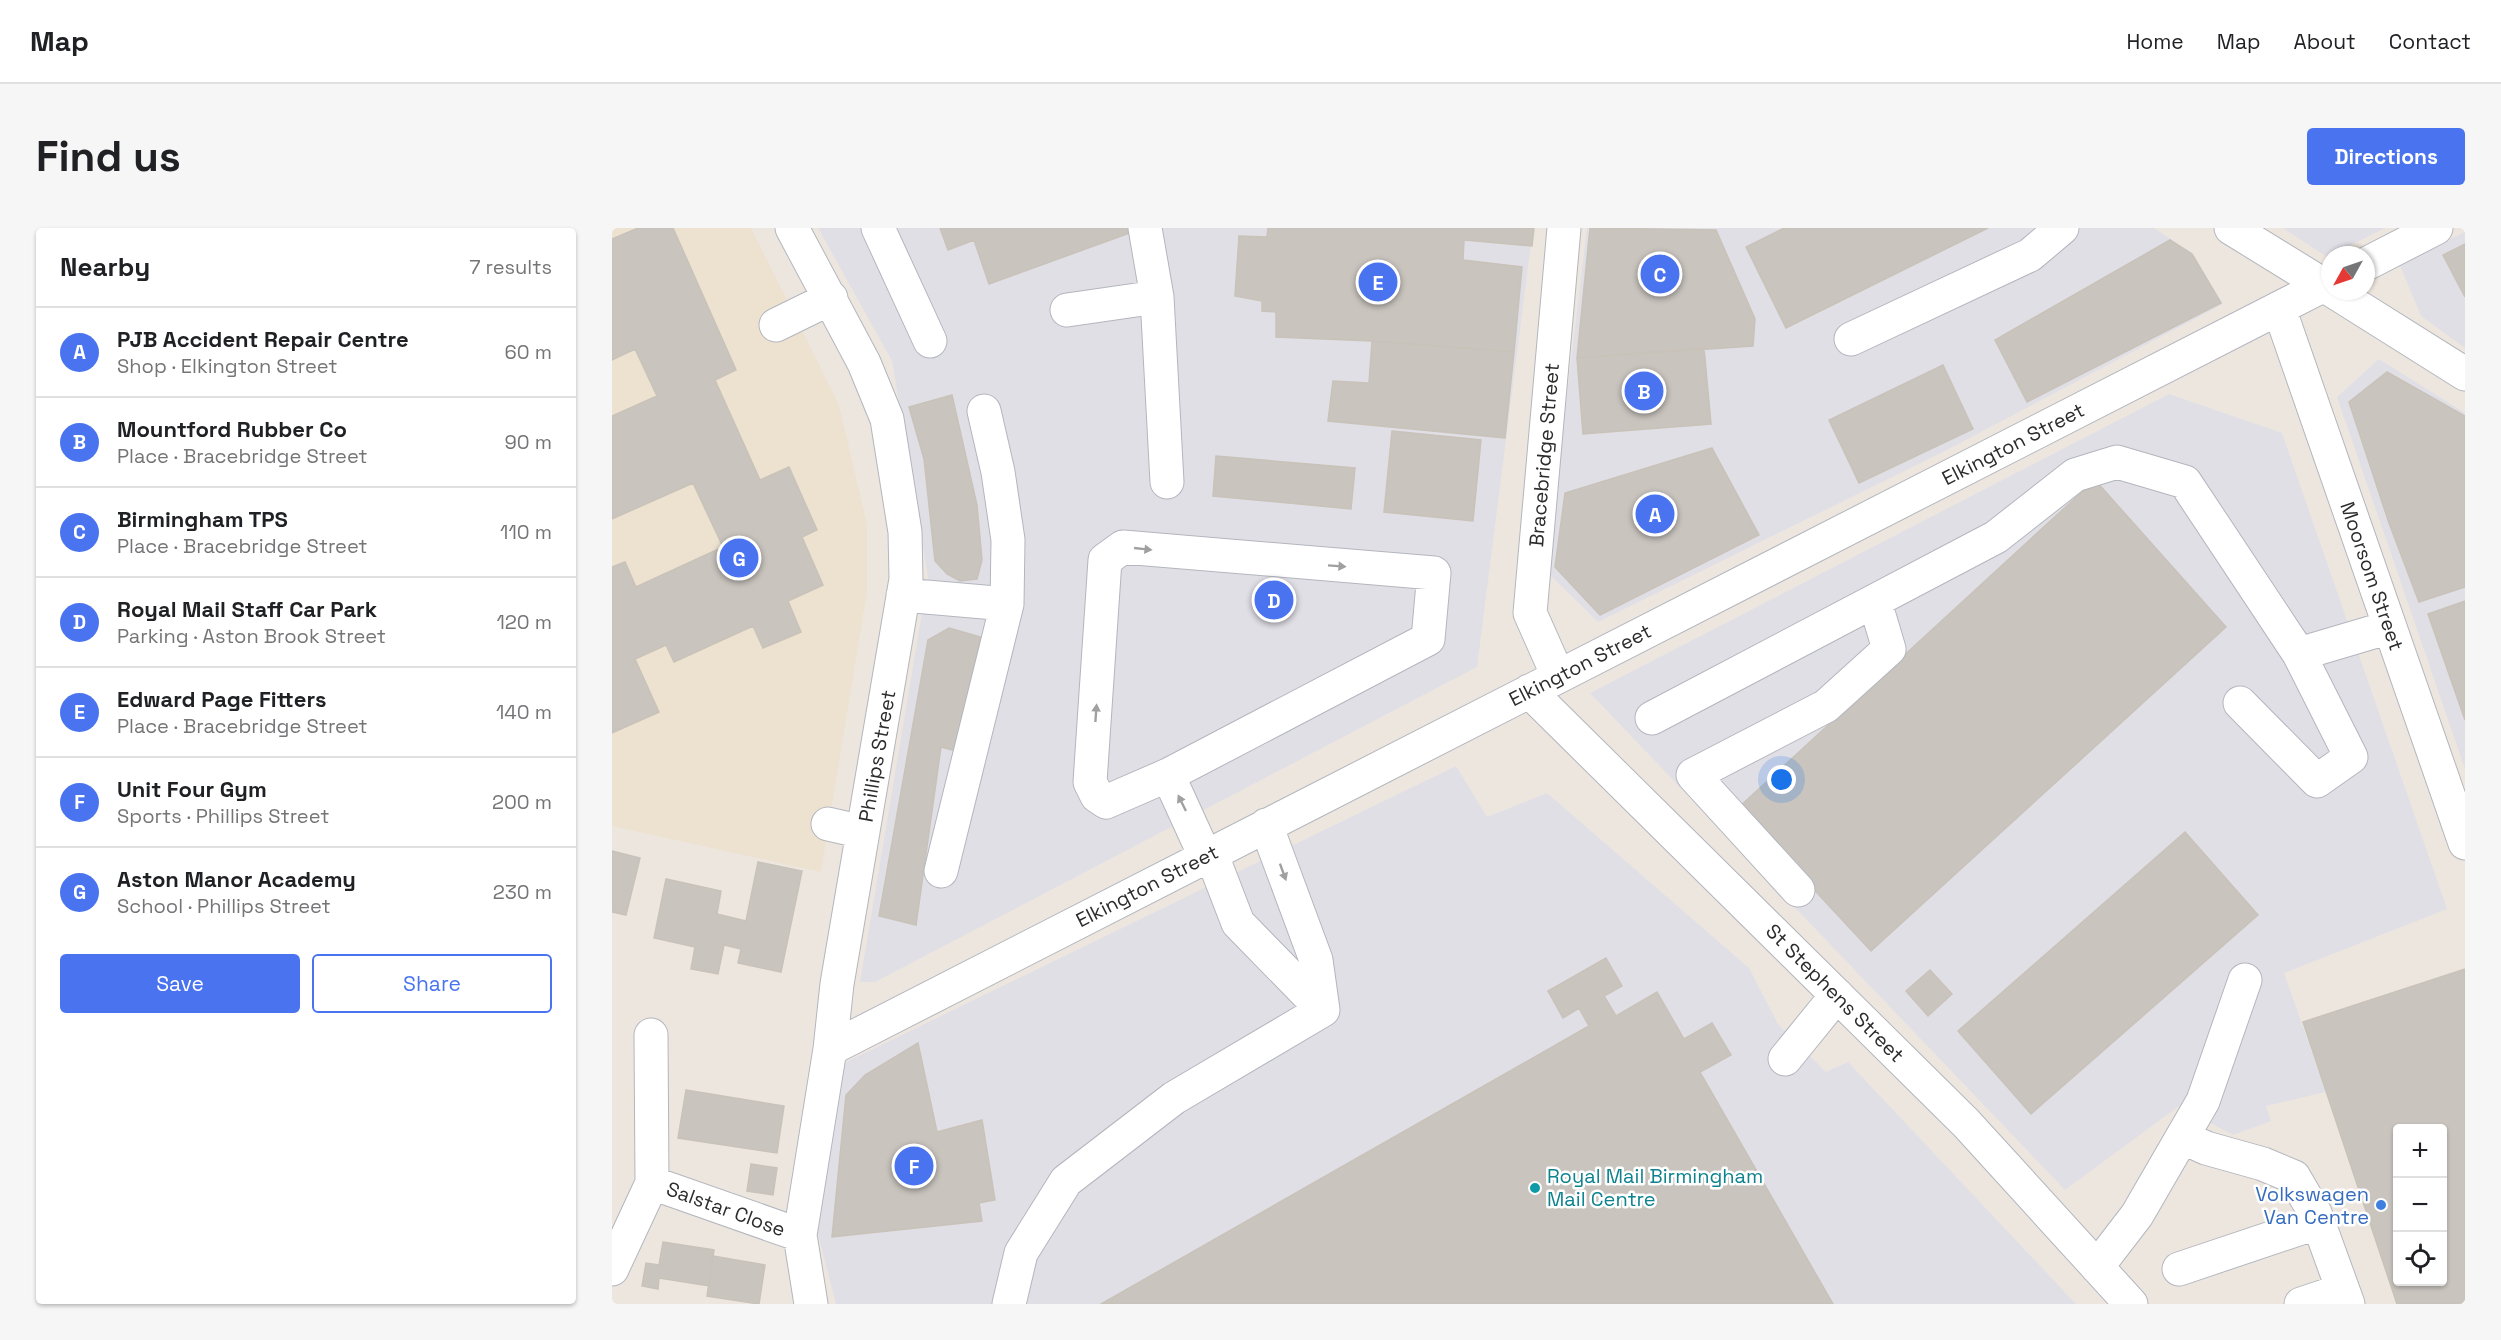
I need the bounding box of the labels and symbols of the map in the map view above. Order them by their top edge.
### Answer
north arrow [2321,246,2375,300]
pin: C [1640,252,1680,296]
pin: E [1358,260,1398,304]
street label: Bracebridge Street [1523,362,1565,548]
pin: B [1624,368,1664,414]
street label: Elkington Street [1937,397,2089,491]
pin: A [1636,492,1674,536]
street label: Moorsom Street [2334,498,2410,654]
pin: G [720,536,758,580]
one-way arrow [1133,545,1152,554]
one-way arrow [1327,562,1346,571]
pin: D [1254,578,1294,622]
street label: Elkington Street [1504,618,1656,712]
street label: Phillips Street [853,688,901,824]
one-way arrow [1091,703,1100,722]
your location [1767,765,1796,794]
one-way arrow [1177,794,1187,812]
street label: Elkington Street [1071,839,1223,933]
one-way arrow [1278,863,1288,881]
street label: St Stephens Street [1760,918,1910,1068]
pin: F [894,1144,934,1188]
place label: Royal Mail Birmingham Mail Centre [1547,1163,1763,1212]
street label: Salstar Close [663,1175,789,1243]
marker: Royal Mail Birmingham Mail Centre [1528,1181,1542,1195]
place label: Volkswagen Van Centre [2255,1181,2369,1230]
marker: Volkswagen Van Centre [2374,1198,2388,1212]

